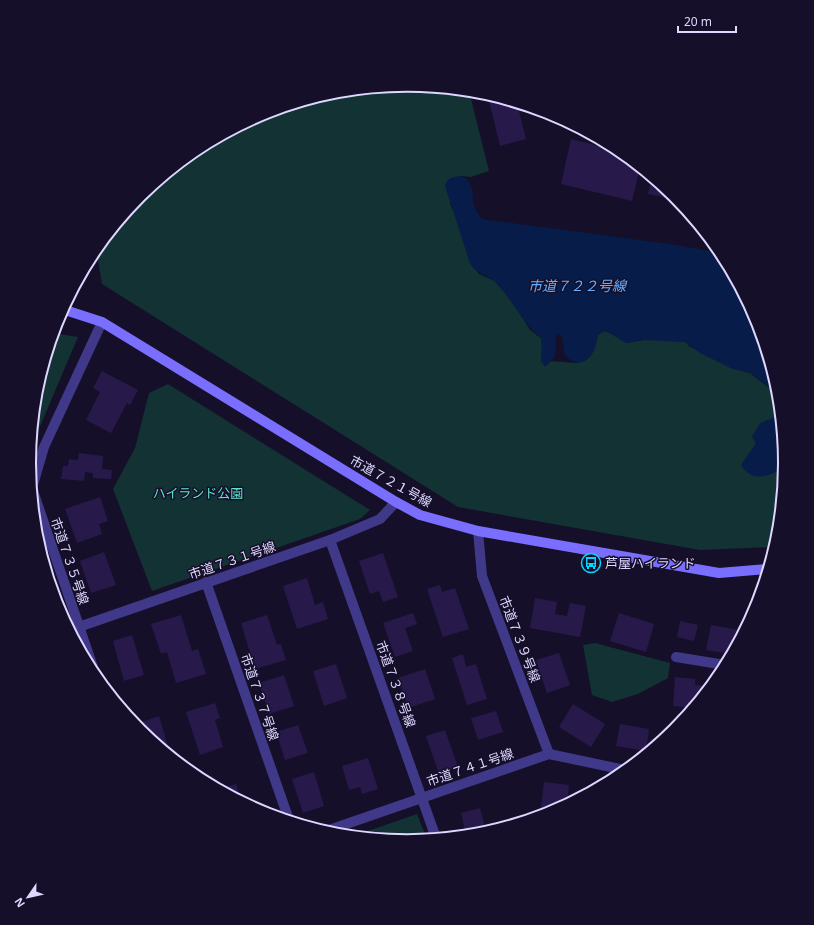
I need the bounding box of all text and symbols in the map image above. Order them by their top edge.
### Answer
scale bar [678,8,736,34]
text: 20 m [684,13,712,30]
water label: 市道７２２号線 [528,276,628,295]
street label: 市道７２１号線 [347,451,435,511]
park label: ハイランド公園 [153,484,243,502]
street label: 市道７３５号線 [47,515,93,607]
street label: 市道７３１号線 [186,537,278,583]
bus stop icon: 芦屋ハイランド [580,552,602,574]
place label: 芦屋ハイランド [605,554,696,572]
street label: 市道７３９号線 [495,593,545,685]
street label: 市道７３８号線 [372,638,420,730]
street label: 市道７３７号線 [237,651,283,743]
street label: 市道７４１号線 [424,744,516,790]
north arrow [8,877,48,917]
text: N [11,895,28,911]

